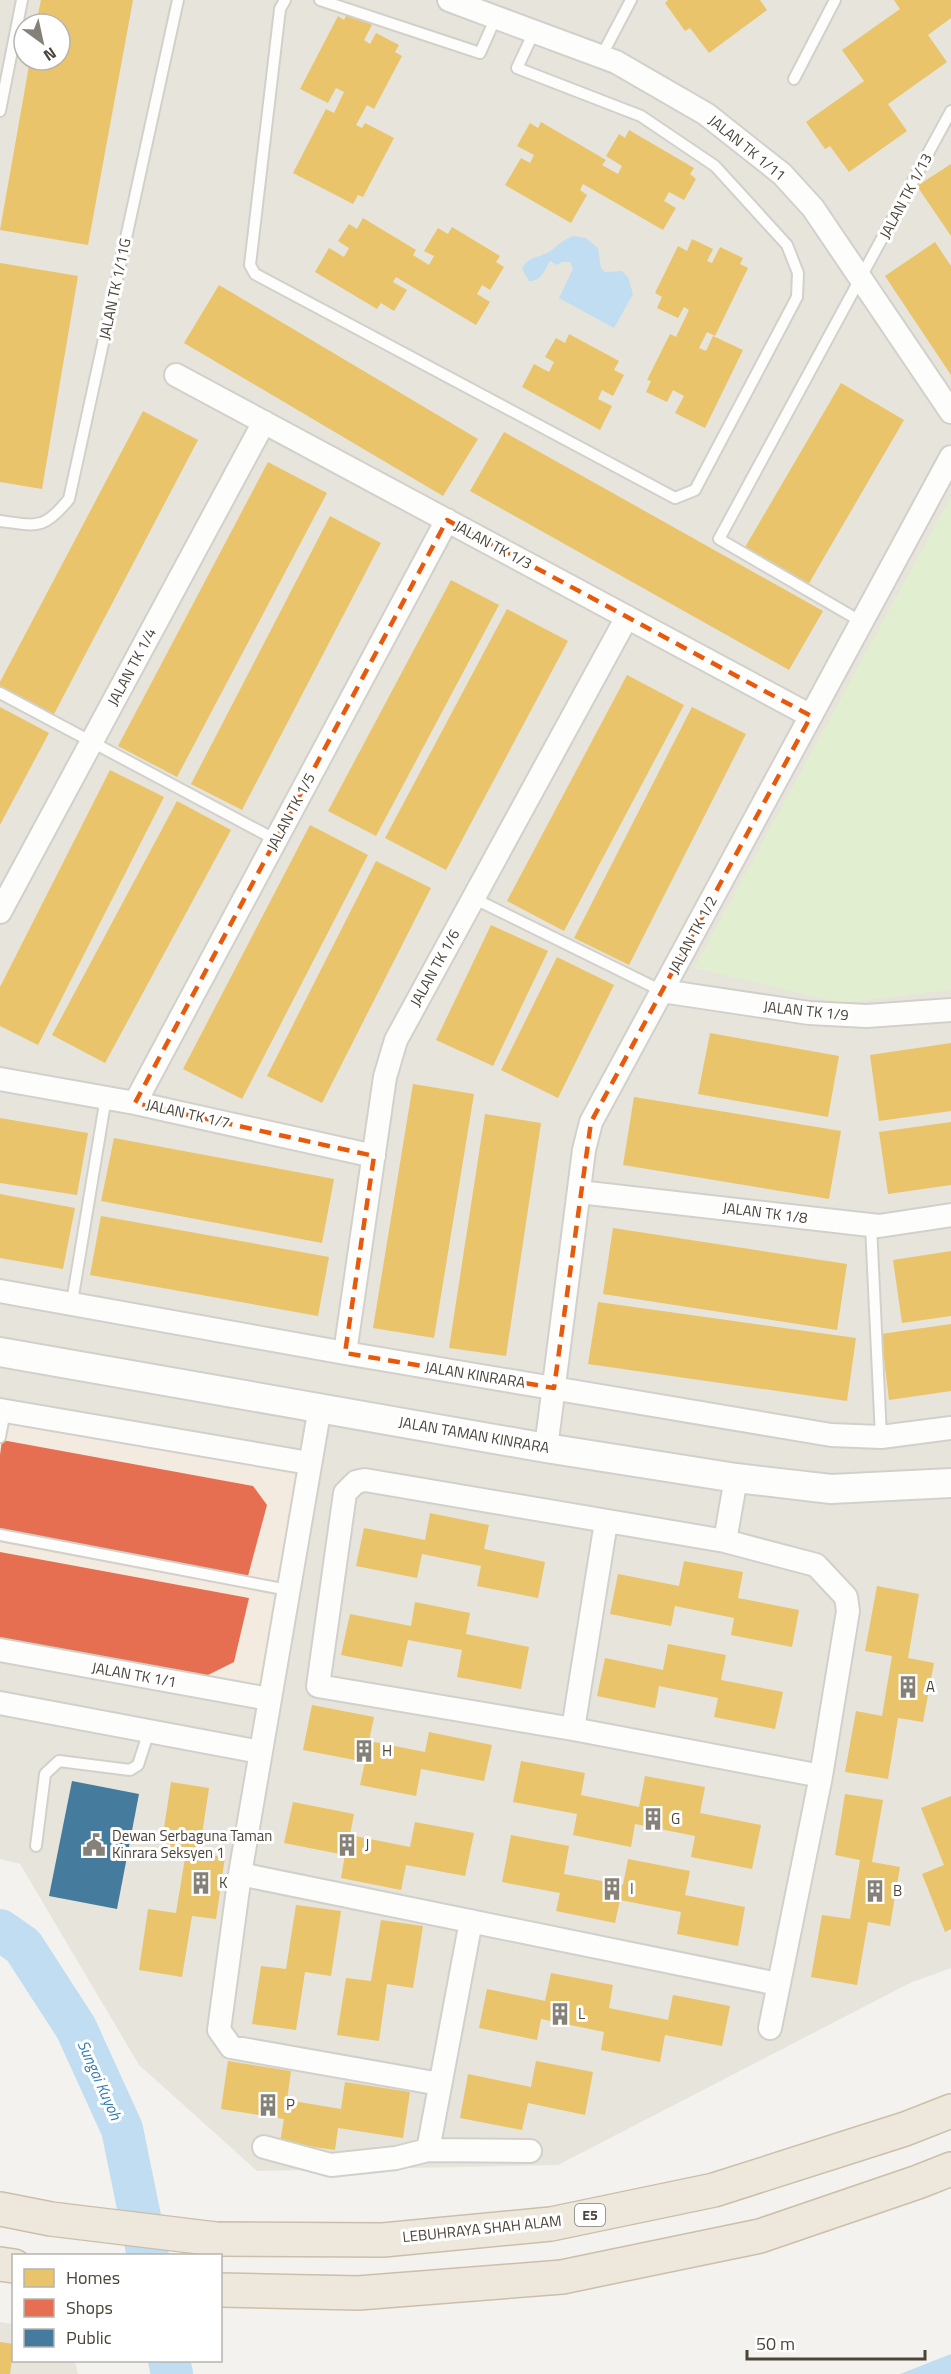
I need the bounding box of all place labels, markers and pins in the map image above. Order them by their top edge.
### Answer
building icon: A [895,1674,921,1700]
place label: A [926,1675,935,1698]
building icon: H [351,1738,377,1764]
place label: H [382,1739,392,1762]
building icon: G [640,1806,666,1832]
place label: G [671,1807,680,1830]
place label: Dewan Serbaguna Taman Kinrara Seksyen 1 [112,1824,272,1864]
public building icon: Dewan Serbaguna Taman Kinrara Seksyen 1 [81,1832,107,1858]
building icon: J [334,1832,360,1858]
place label: J [365,1833,369,1856]
building icon: K [188,1870,214,1896]
place label: K [219,1871,228,1894]
building icon: I [599,1876,625,1902]
place label: I [630,1877,634,1900]
building icon: B [862,1878,888,1904]
place label: B [893,1879,902,1902]
building icon: L [547,2001,573,2027]
place label: L [578,2002,585,2025]
building icon: P [255,2092,281,2118]
place label: P [286,2093,295,2116]

